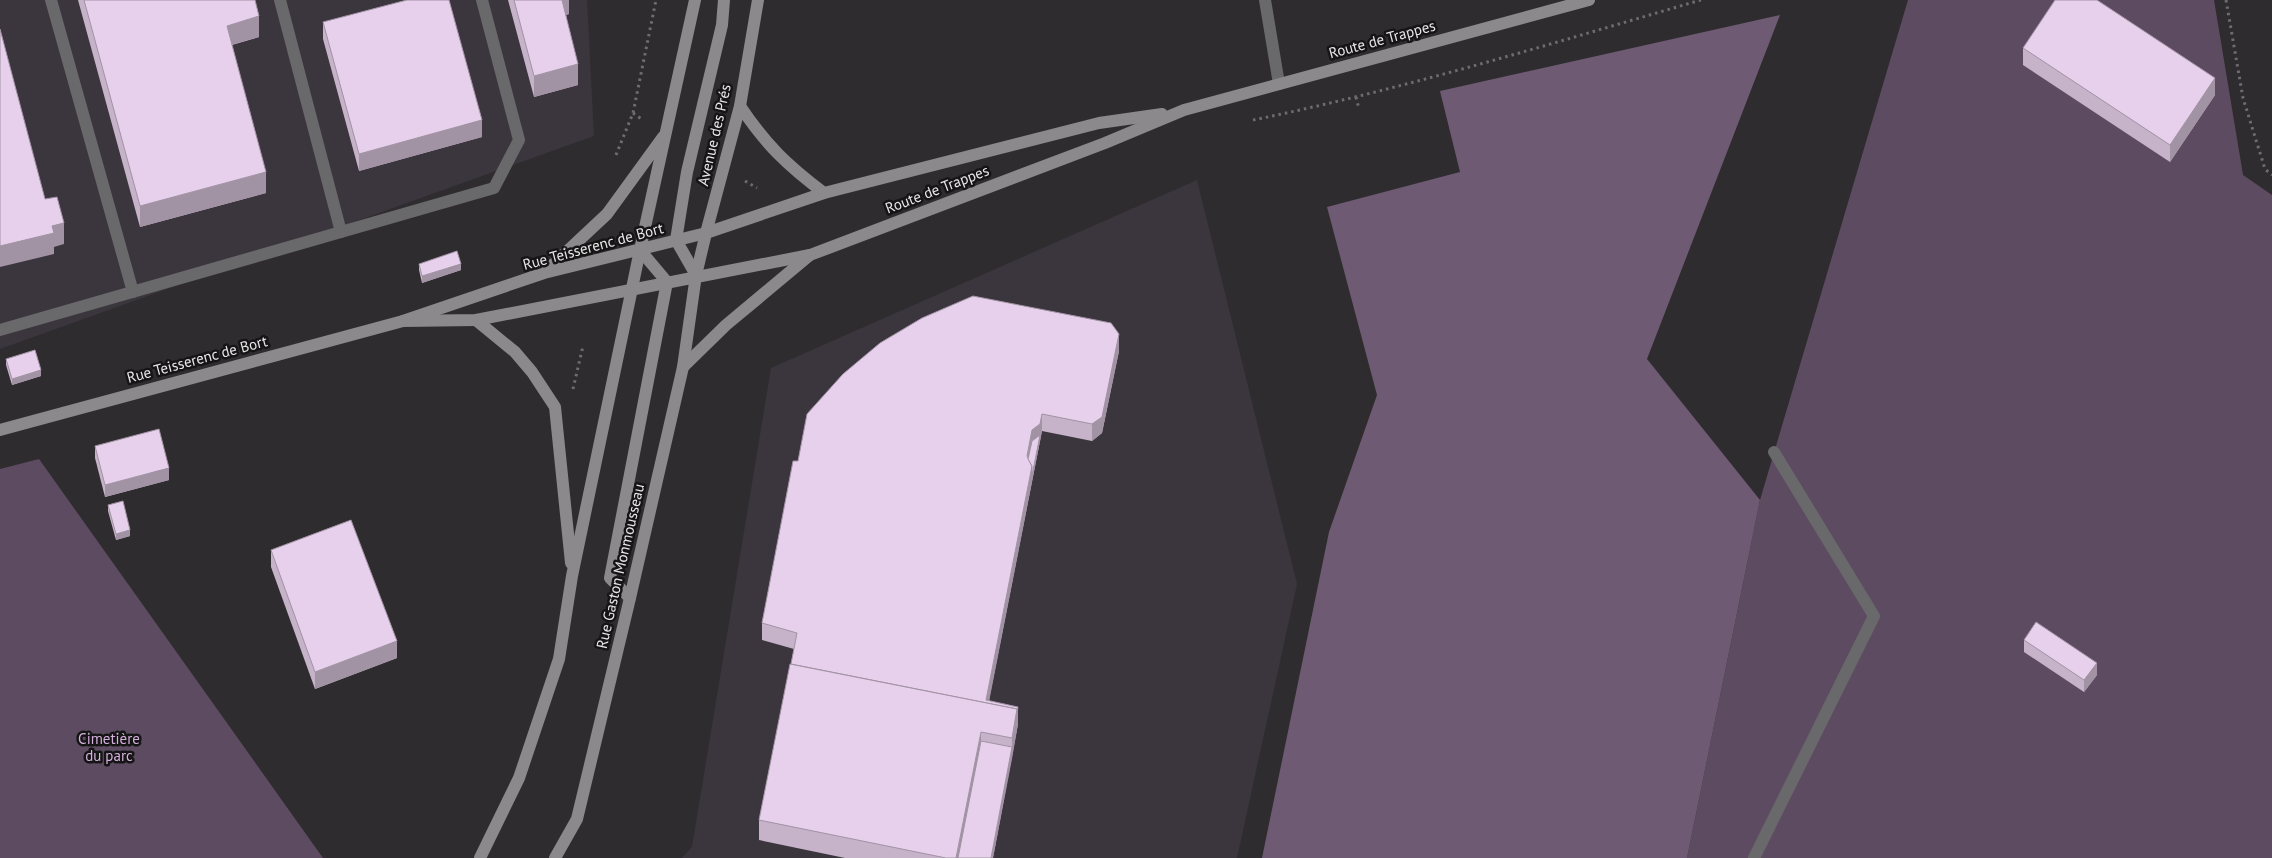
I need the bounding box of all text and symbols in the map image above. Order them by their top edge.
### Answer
street label: Route de Trappes [1327,16,1437,62]
street label: Avenue des Prés [693,82,735,188]
street label: Route de Trappes [882,160,992,218]
street label: Rue Teisserenc de Bort [521,218,665,274]
street label: Rue Teisserenc de Bort [125,331,269,387]
street label: Rue Gaston Monmousseau [592,482,648,650]
park label: Cimetière du parc [78,729,140,765]

